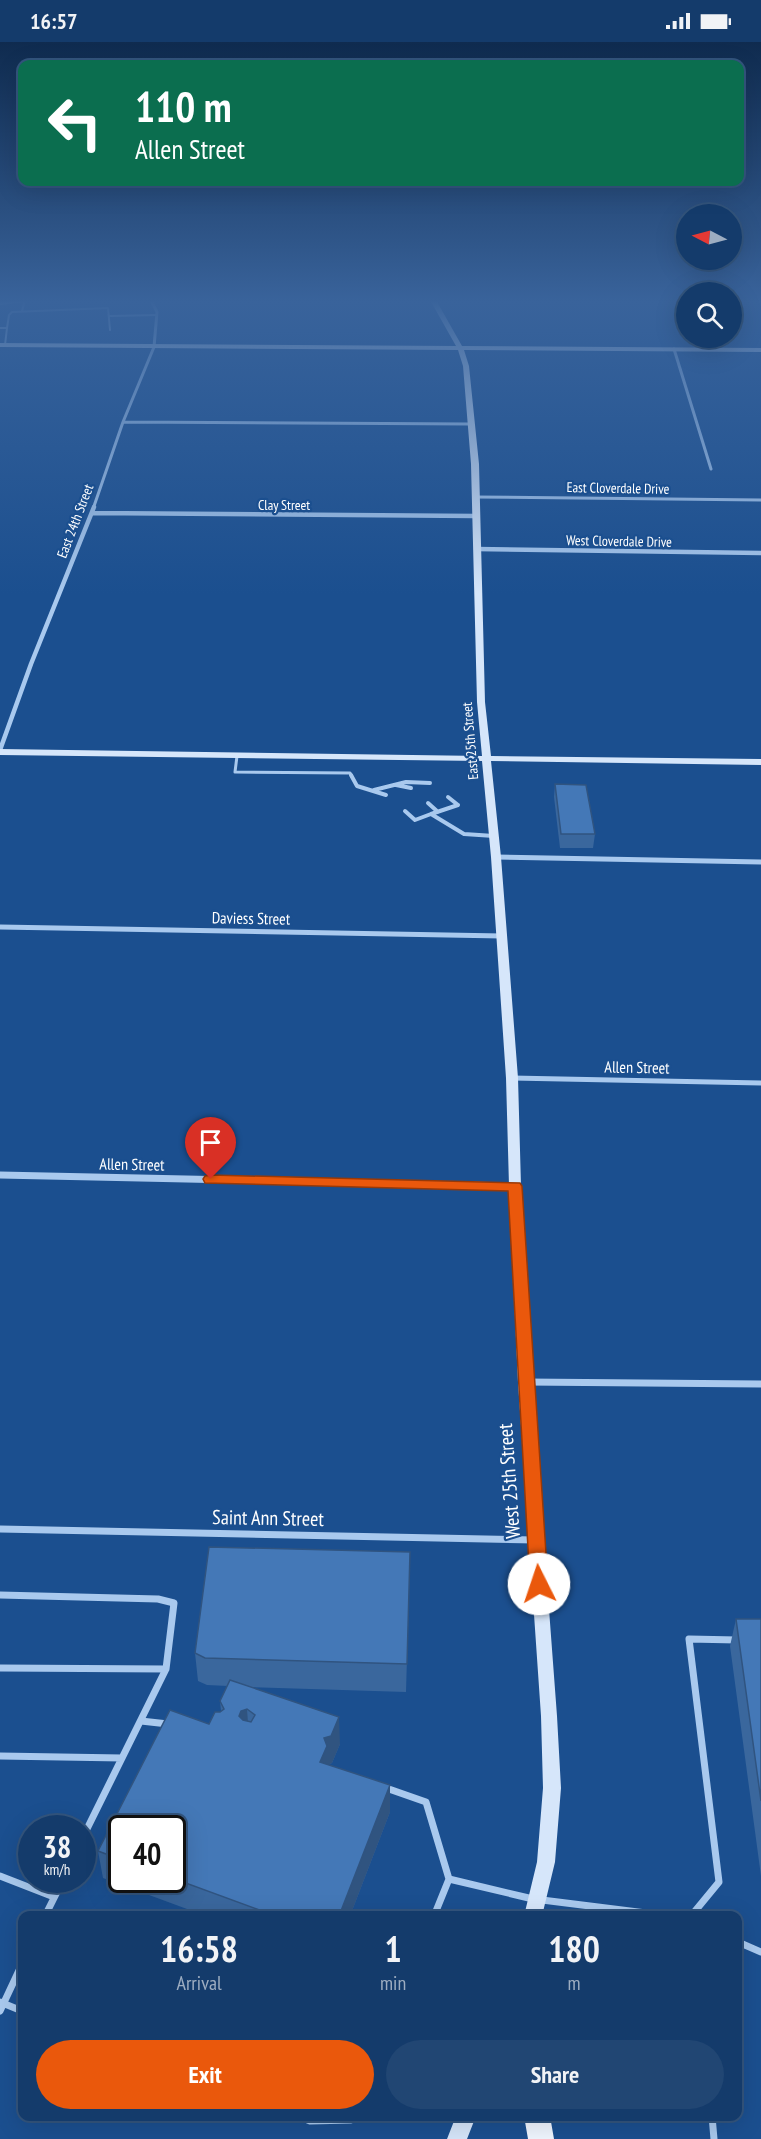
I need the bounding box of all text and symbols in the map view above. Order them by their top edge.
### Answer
text: 16:57 [30,7,78,35]
text: 110 m [135,79,232,134]
icon: left [36,84,114,162]
text: Allen Street [135,132,245,166]
north arrow [676,204,742,270]
map controls [676,204,742,348]
button: search [676,282,742,348]
street label: East Cloverdale Drive [566,478,670,498]
street label: East 24th Street [53,481,97,561]
street label: Clay Street [258,496,310,514]
street label: West Cloverdale Drive [566,531,672,551]
street label: East 25th Street [458,701,482,780]
street label: Daviess Street [212,907,291,929]
street label: Allen Street [604,1056,670,1078]
pin [185,1117,236,1179]
icon: arrive [194,1126,227,1159]
street label: Allen Street [99,1153,165,1175]
street label: West 25th Street [492,1422,526,1539]
street label: Saint Ann Street [212,1504,324,1532]
position arrow [507,1552,571,1616]
speed limit sign: 40 [108,1815,186,1893]
text: 38 [43,1827,71,1866]
text: km/h [44,1860,70,1879]
text: 16:58 [160,1925,238,1972]
text: 1 [384,1925,402,1972]
text: 180 [548,1925,600,1972]
text: Arrival [176,1970,222,1996]
text: min [380,1970,406,1996]
text: m [568,1970,581,1996]
button: Exit [36,2040,374,2109]
button: Share [386,2040,724,2109]

